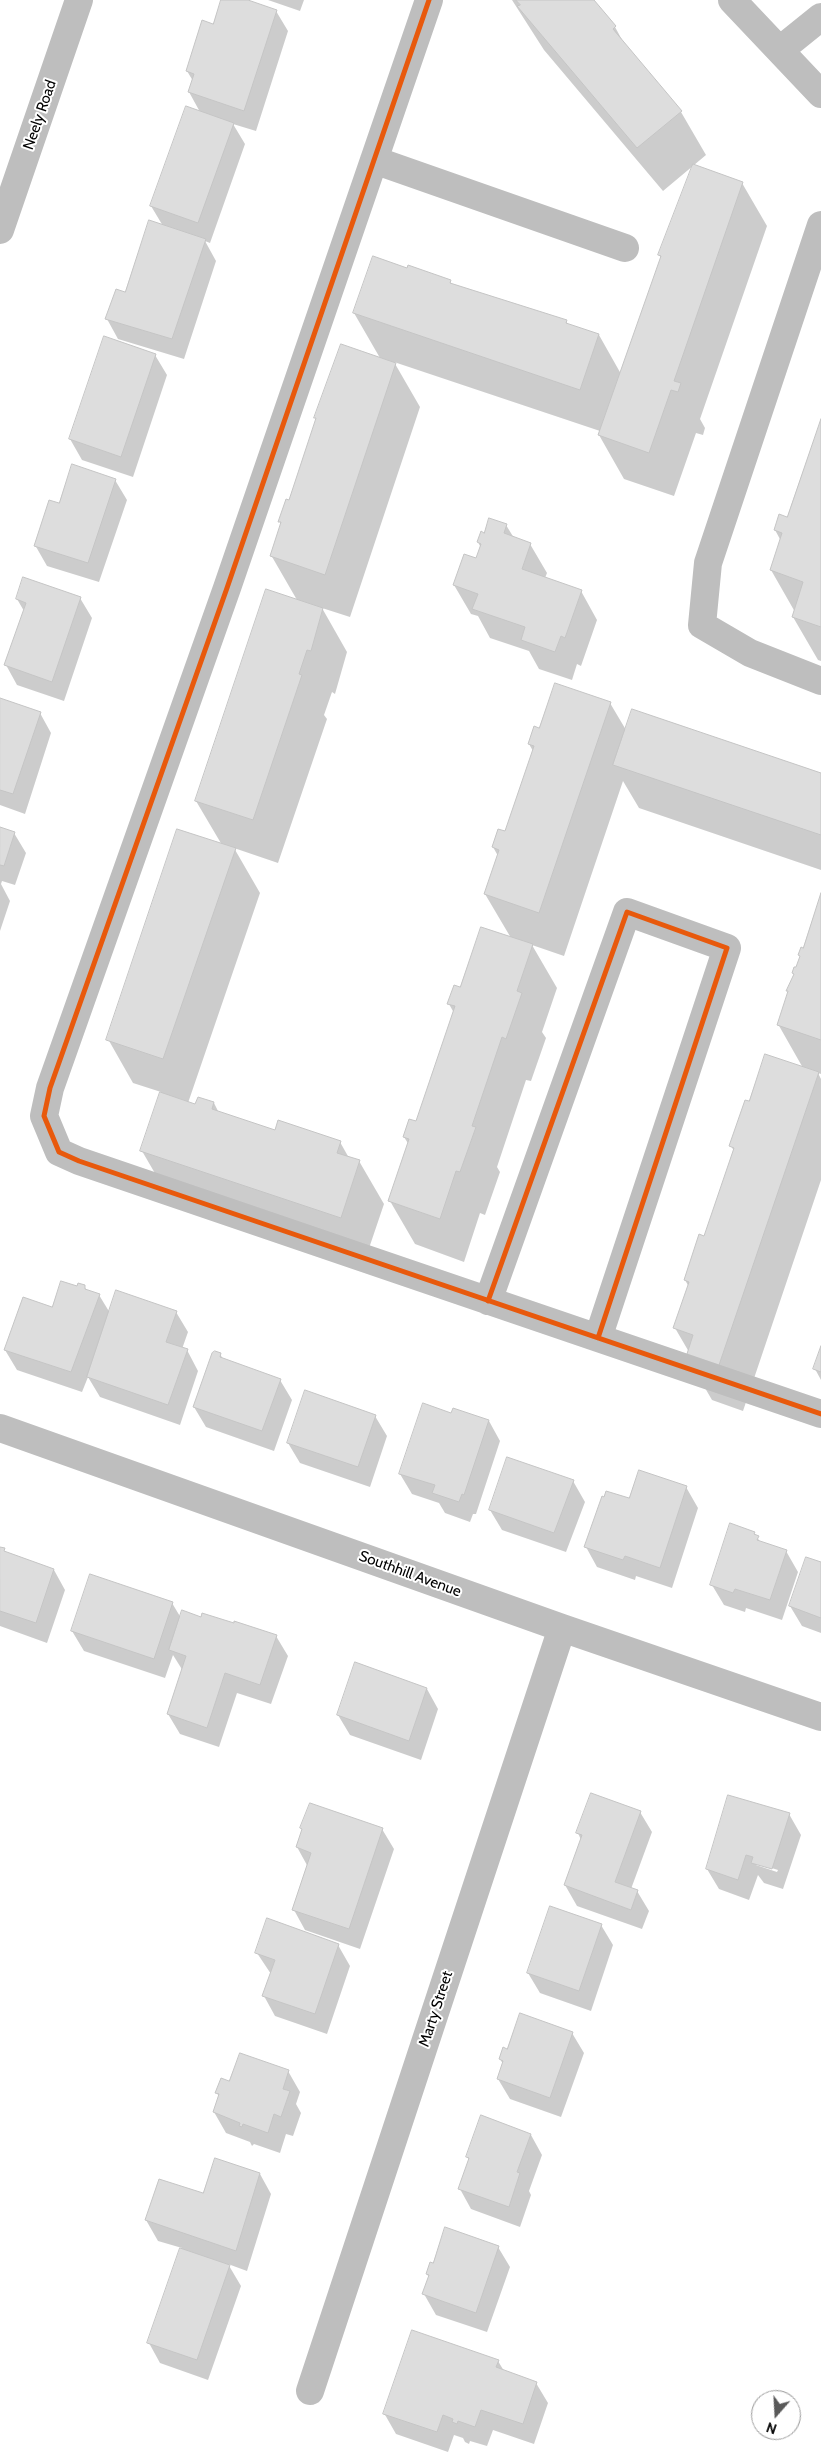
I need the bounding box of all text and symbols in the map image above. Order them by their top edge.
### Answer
street label: Neely Road [20,78,60,152]
street label: Southhill Avenue [356,1547,464,1601]
street label: Marty Street [415,1969,457,2049]
north arrow [751,2390,801,2440]
text: N [764,2418,779,2438]

